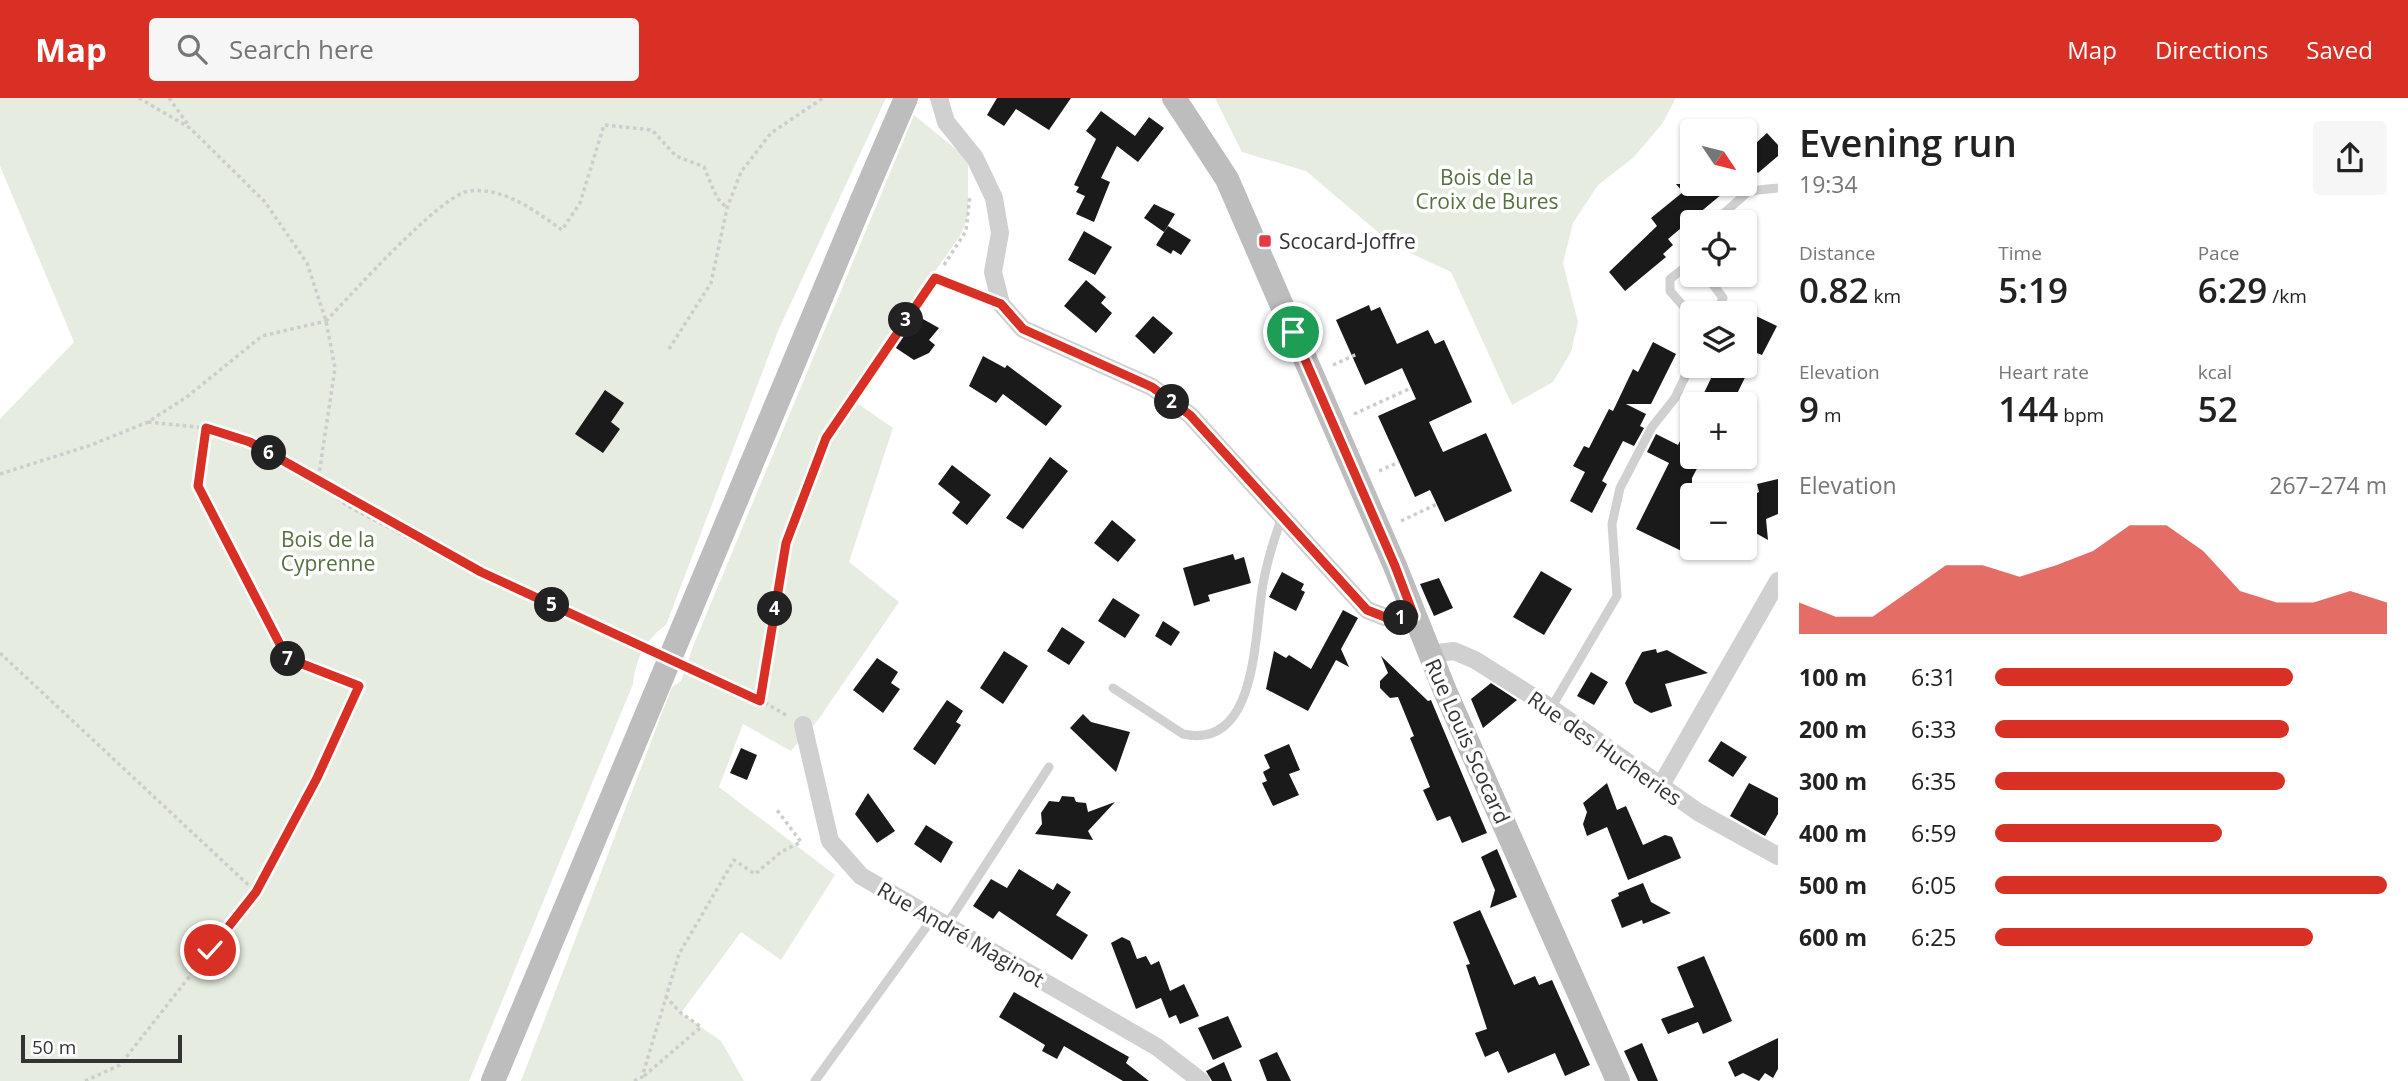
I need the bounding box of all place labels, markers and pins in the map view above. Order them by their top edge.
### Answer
place label: Scocard-Joffre [1279,227,1416,255]
marker: Scocard-Joffre [1257,233,1273,249]
pin: 3 [888,302,923,338]
pin [1263,302,1323,362]
pin: 2 [1154,384,1190,420]
pin: 6 [252,436,286,470]
pin: 5 [534,588,570,622]
pin: 4 [758,592,792,626]
pin: 1 [1384,601,1418,636]
pin: 7 [270,642,306,676]
pin [180,920,240,980]

